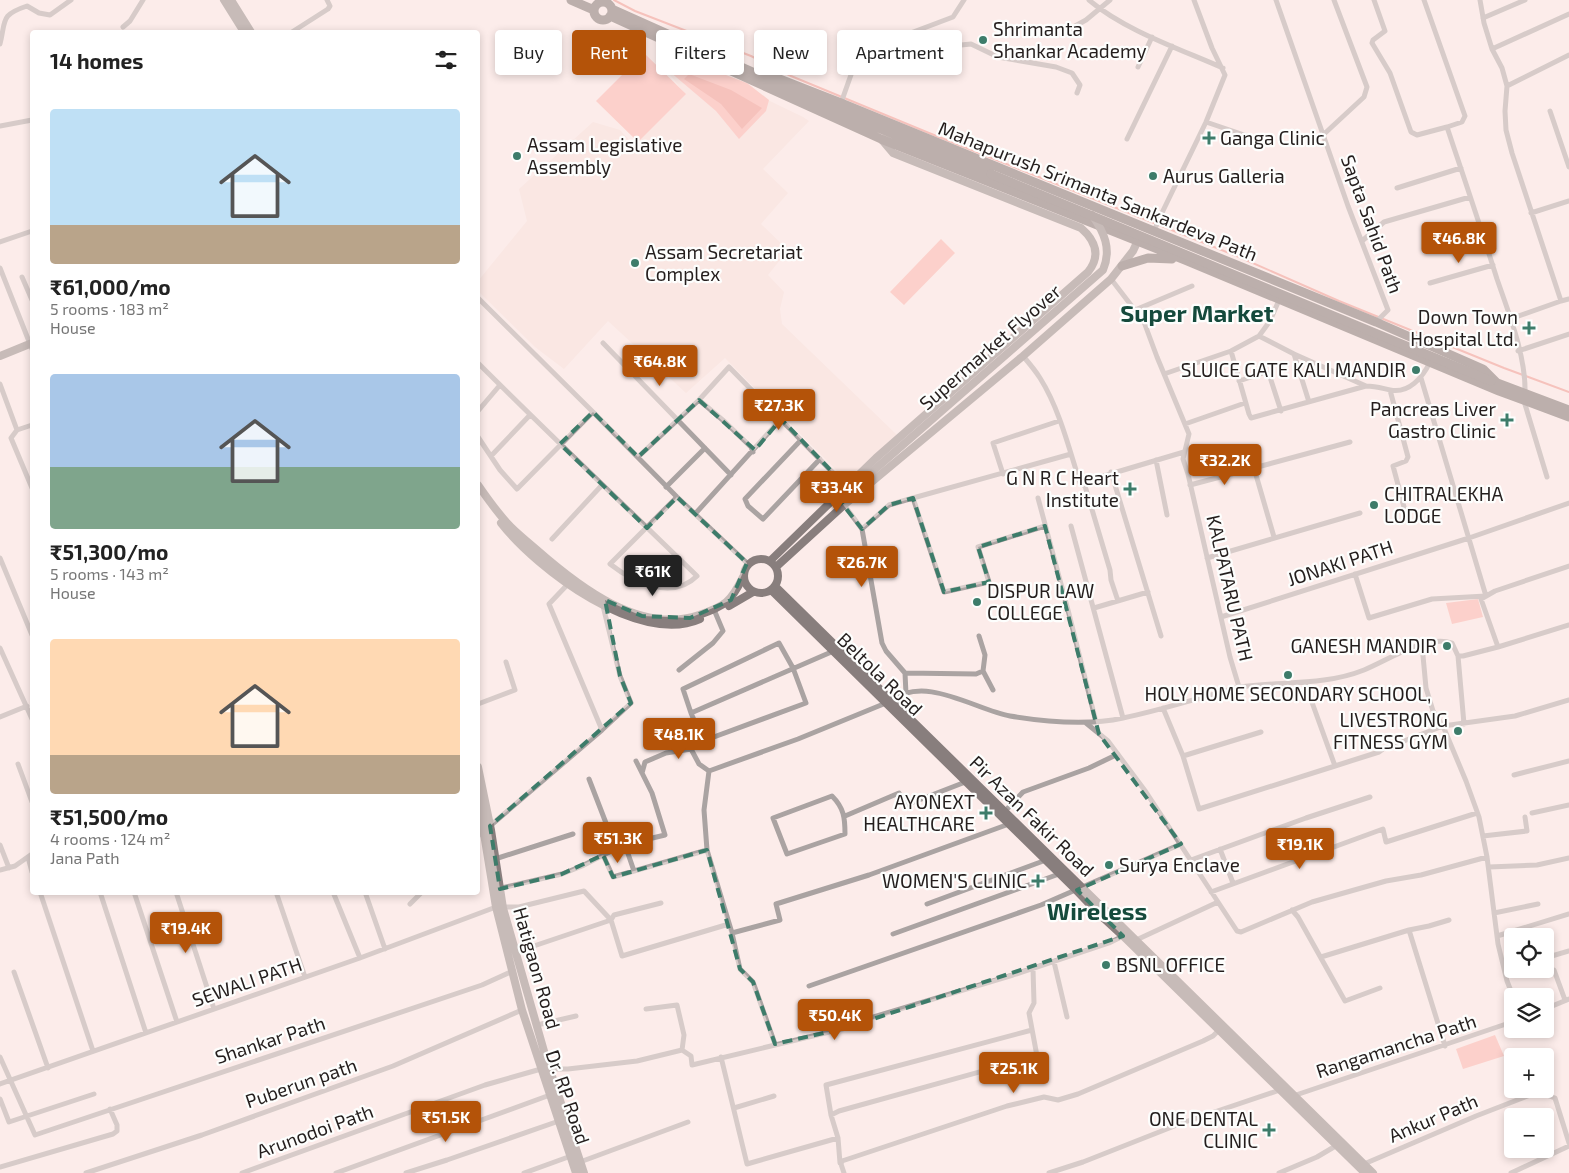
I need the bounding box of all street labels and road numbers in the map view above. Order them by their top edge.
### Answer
street label: Mahapurush Srimanta Sankardeva Path [935,116,1261,265]
street label: Sapta Sahid Path [1337,151,1408,296]
street label: Supermarket Flyover [914,279,1065,414]
street label: KALPATARU PATH [1202,513,1258,663]
street label: JONAKI PATH [1284,535,1396,590]
street label: Beltola Road [833,627,928,720]
street label: Pir Azan Fakir Road [965,750,1099,881]
street label: Hatigaon Road [509,904,566,1032]
street label: SEWALI PATH [189,952,305,1011]
street label: Rangamancha Path [1313,1009,1479,1082]
street label: Shankar Path [212,1011,328,1068]
street label: Dr. RP Road [542,1047,595,1147]
street label: Puberun path [242,1053,360,1112]
street label: Ankur Path [1385,1088,1481,1147]
street label: Arunodoi Path [253,1099,376,1162]

